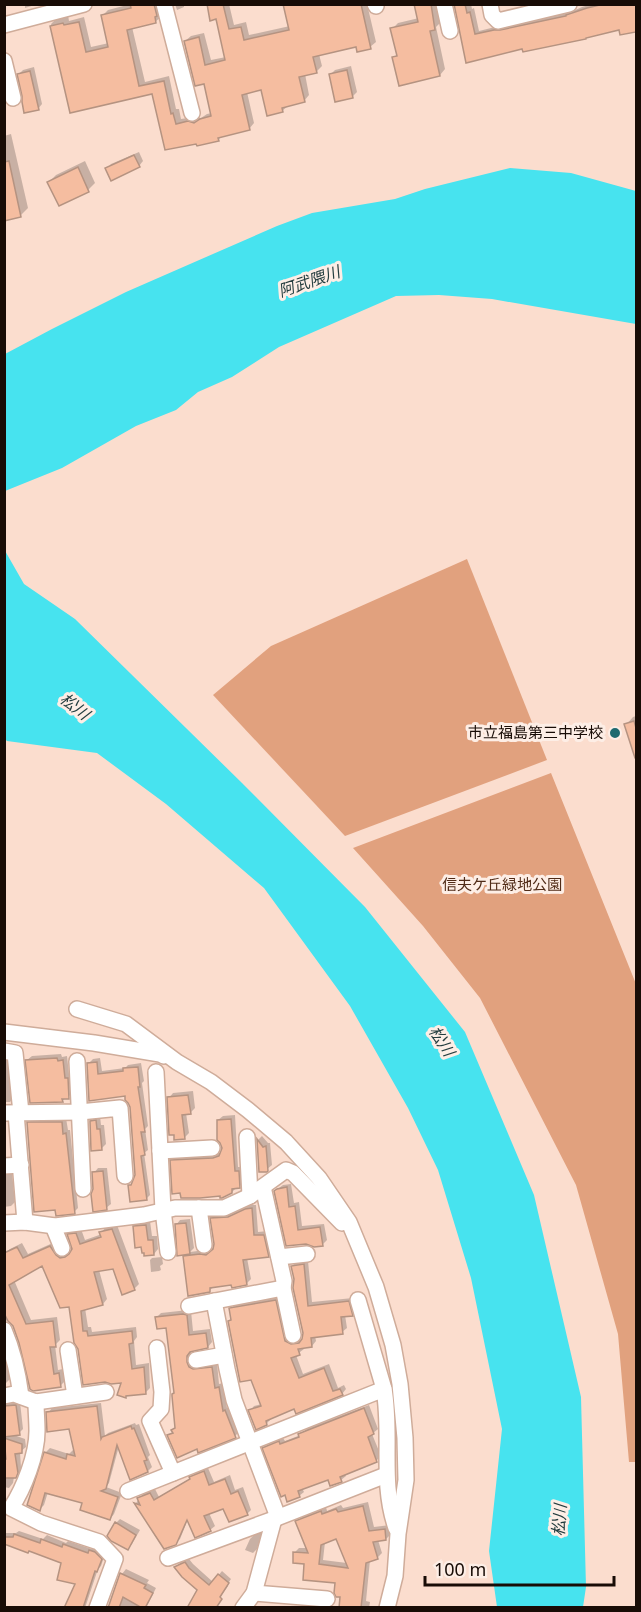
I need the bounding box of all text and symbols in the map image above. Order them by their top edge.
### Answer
water label: 阿武隈川 [275,260,345,302]
water label: 松川 [56,687,96,726]
place label: 市立福島第三中学校 [468,722,603,742]
marker: 市立福島第三中学校 [608,726,622,740]
park label: 信夫ケ丘緑地公園 [442,874,562,894]
water label: 松川 [424,1022,461,1062]
water label: 松川 [547,1501,571,1537]
scale bar [425,1549,614,1587]
text: 100 m [434,1557,486,1581]

